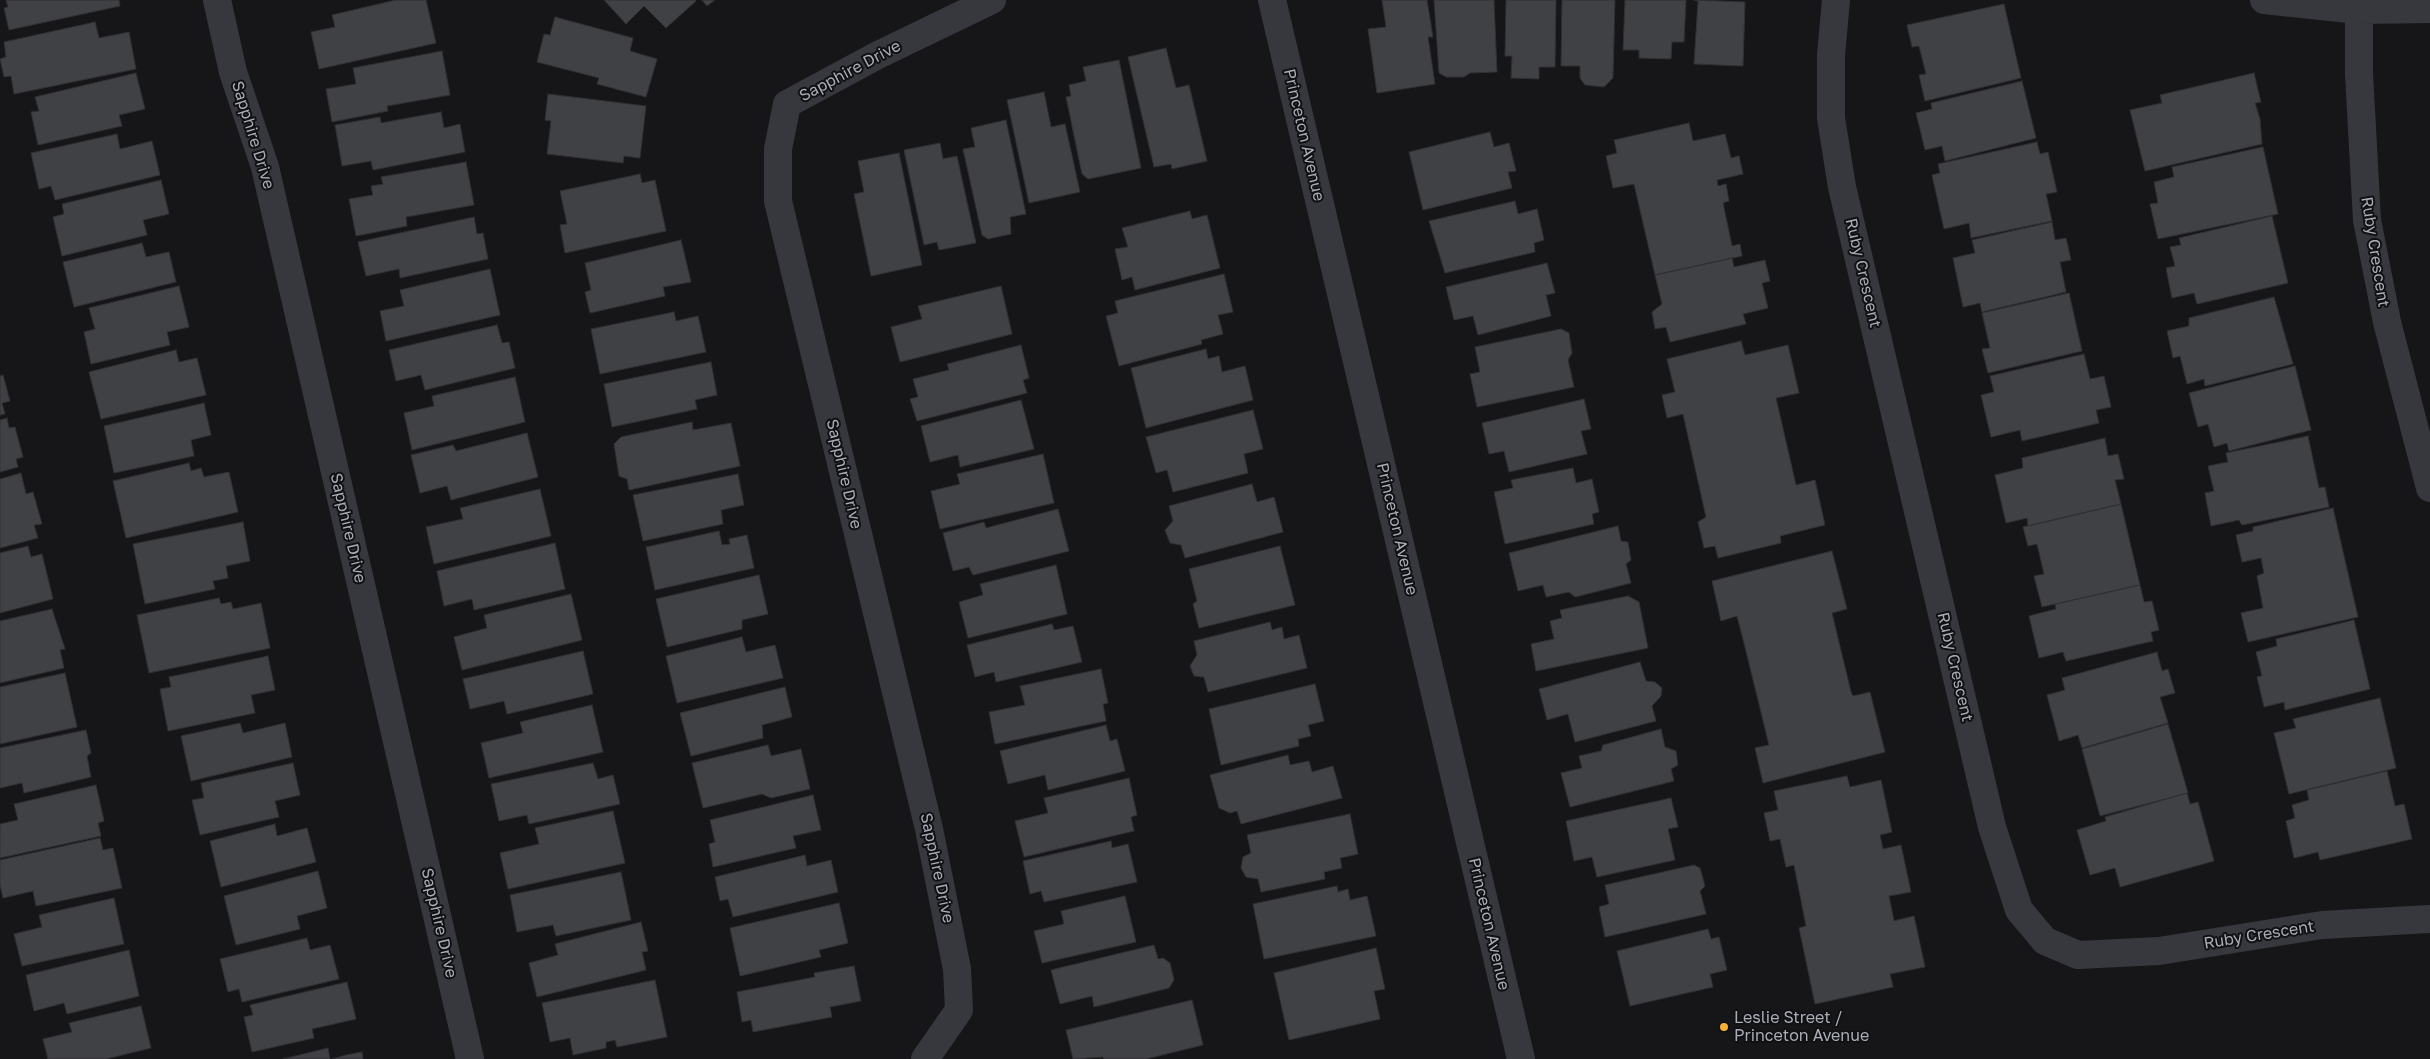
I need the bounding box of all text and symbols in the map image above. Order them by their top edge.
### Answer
street label: Sapphire Drive [796,36,904,106]
street label: Princeton Avenue [1279,67,1329,203]
street label: Sapphire Drive [227,79,279,191]
street label: Ruby Crescent [2357,195,2393,309]
street label: Ruby Crescent [1841,217,1885,329]
street label: Sapphire Drive [822,417,866,531]
street label: Princeton Avenue [1372,461,1422,597]
street label: Sapphire Drive [326,471,370,585]
street label: Ruby Crescent [1933,611,1977,723]
street label: Sapphire Drive [916,811,958,925]
street label: Princeton Avenue [1464,856,1514,992]
street label: Sapphire Drive [417,866,461,980]
street label: Ruby Crescent [2202,917,2316,953]
place label: Leslie Street / Princeton Avenue [1734,1008,1869,1046]
marker: Leslie Street / Princeton Avenue [1718,1021,1730,1033]

